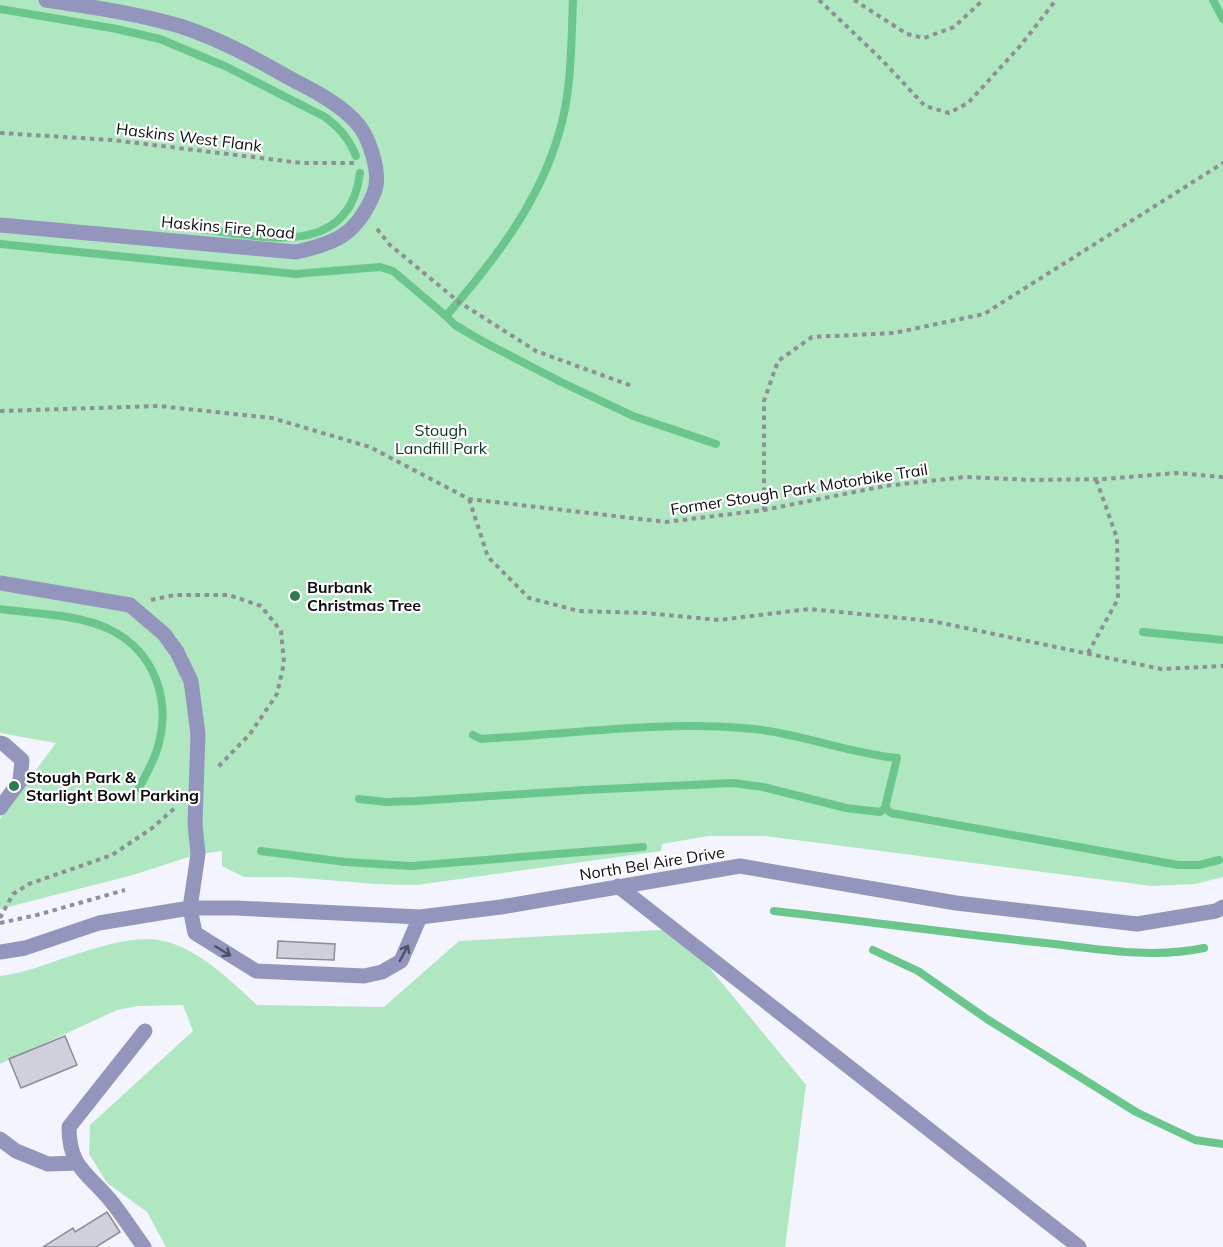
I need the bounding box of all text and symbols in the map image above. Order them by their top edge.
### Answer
street label: Haskins West Flank [115,118,264,156]
street label: Haskins Fire Road [160,211,296,243]
park label: Stough Landfill Park [395,420,488,458]
street label: Former Stough Park Motorbike Trail [669,459,929,519]
place label: Burbank Christmas Tree [307,577,421,615]
marker: Burbank Christmas Tree [288,589,302,603]
place label: Stough Park & Starlight Bowl Parking [26,767,199,805]
marker: Stough Park & Starlight Bowl Parking [7,779,21,793]
street label: North Bel Aire Drive [578,842,726,884]
one-way arrow [398,944,410,962]
one-way arrow [214,945,231,957]

